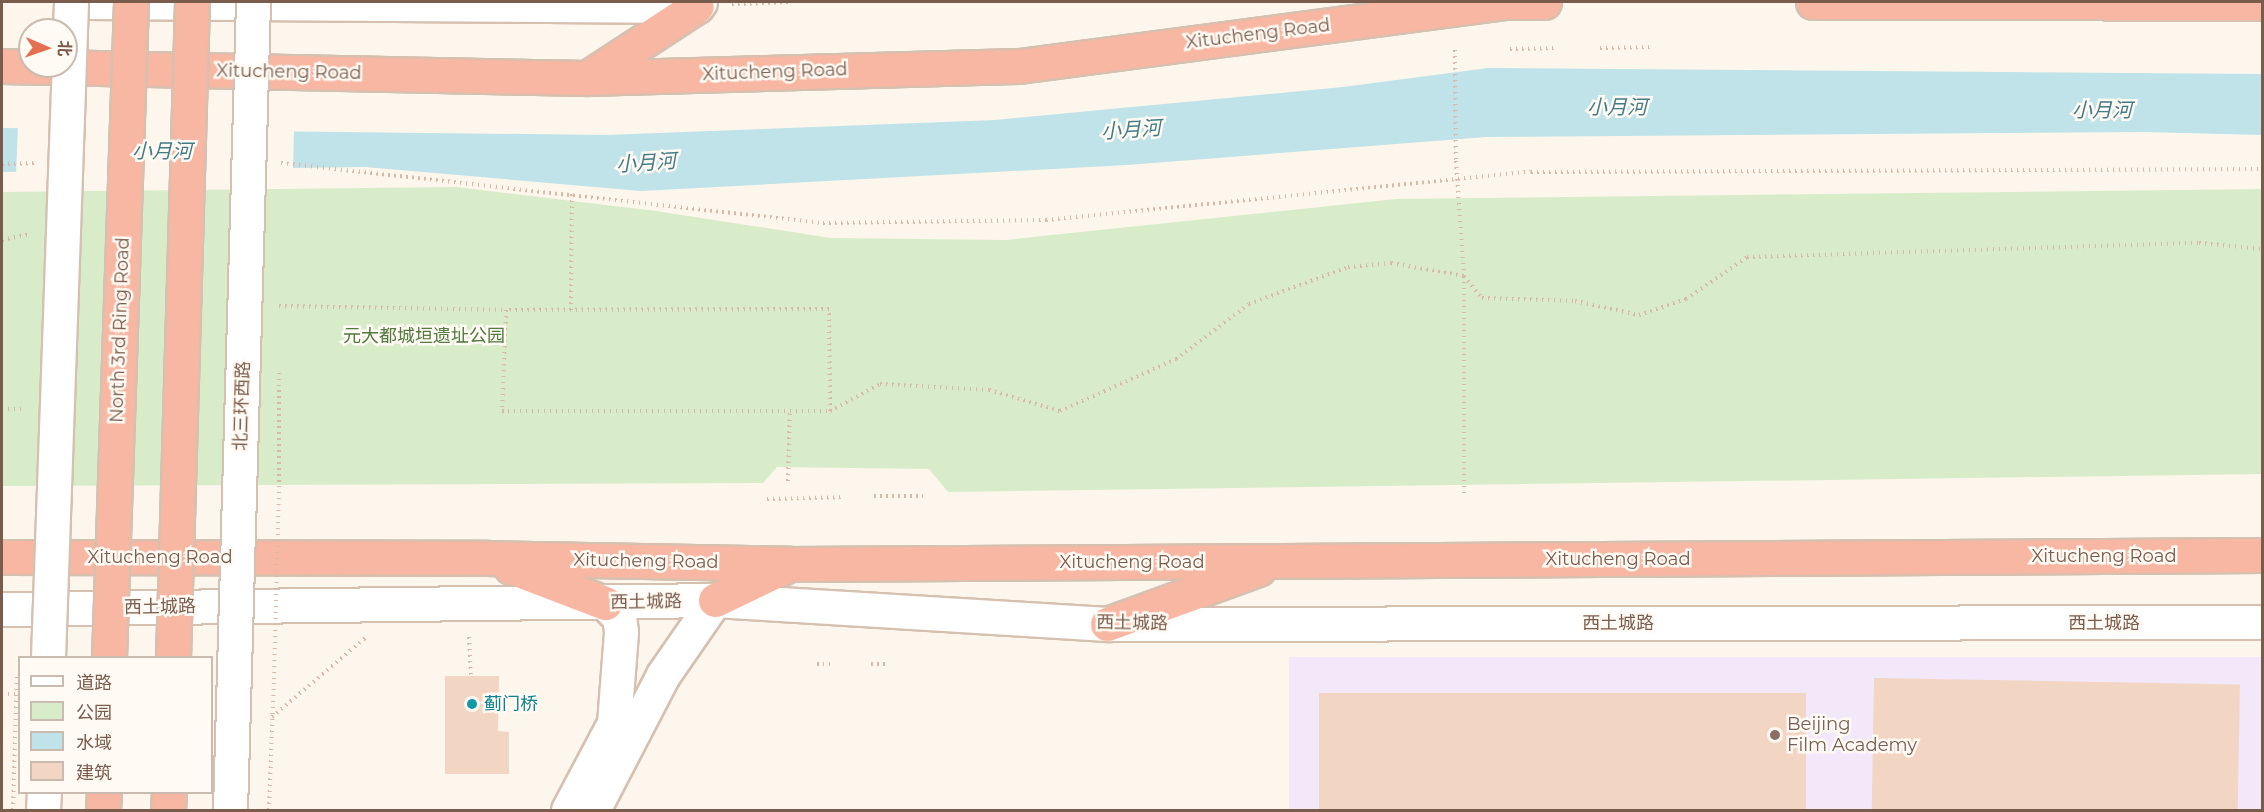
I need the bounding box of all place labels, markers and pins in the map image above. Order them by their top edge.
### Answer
place label: 蓟门桥 [484,693,538,715]
marker: 蓟门桥 [465,697,479,711]
place label: Beijing Film Academy [1787,714,1917,756]
marker: Beijing Film Academy [1768,728,1782,742]

